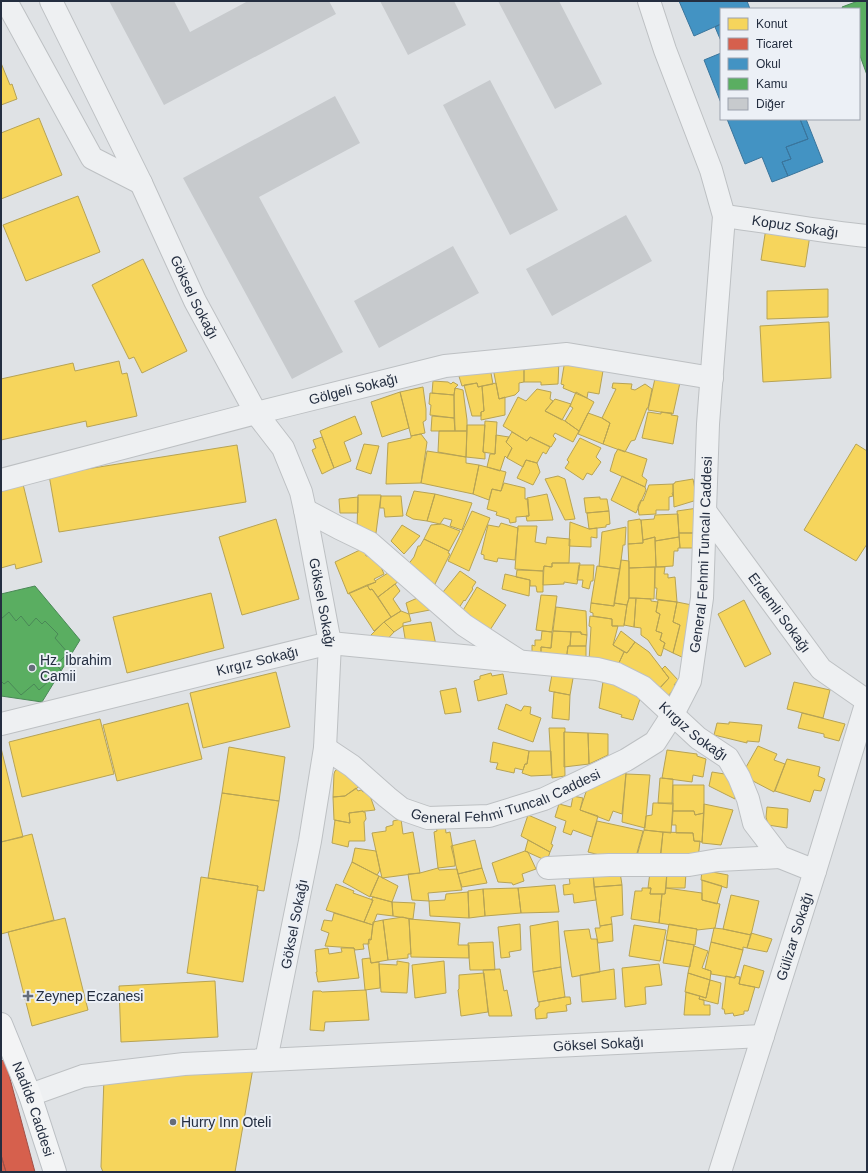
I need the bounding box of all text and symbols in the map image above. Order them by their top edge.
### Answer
legend [720,8,860,120]
text: Konut [756,17,788,31]
text: Ticaret [756,37,793,51]
text: Okul [756,57,781,71]
text: Kamu [756,77,787,91]
text: Diğer [756,97,785,111]
street label: Kopuz Sokağı [751,212,839,241]
street label: Göksel Sokağı [167,253,222,341]
street label: Gölgeli Sokağı [307,370,400,408]
street label: General Fehmi Tuncalı Caddesi [686,456,715,654]
street label: Göksel Sokağı [306,557,338,648]
street label: Erdemli Sokağı [745,570,814,656]
street label: Kırgız Sokağı [215,643,300,679]
place label: Hz. İbrahim Camii [40,651,112,684]
marker: Hz. İbrahim Camii [27,663,37,673]
street label: Kırgız Sokağı [656,698,731,764]
street label: General Fehmi Tuncalı Caddesi [409,766,603,826]
street label: Göksel Sokağı [277,878,311,970]
street label: Gülizar Sokağı [773,890,816,983]
place label: Zeynep Eczanesi [36,988,143,1004]
marker: Zeynep Eczanesi [23,991,33,1001]
street label: Göksel Sokağı [553,1034,644,1054]
street label: Nadide Caddesi [9,1059,57,1159]
place label: Hurry Inn Oteli [181,1114,271,1130]
marker: Hurry Inn Oteli [168,1117,178,1127]

